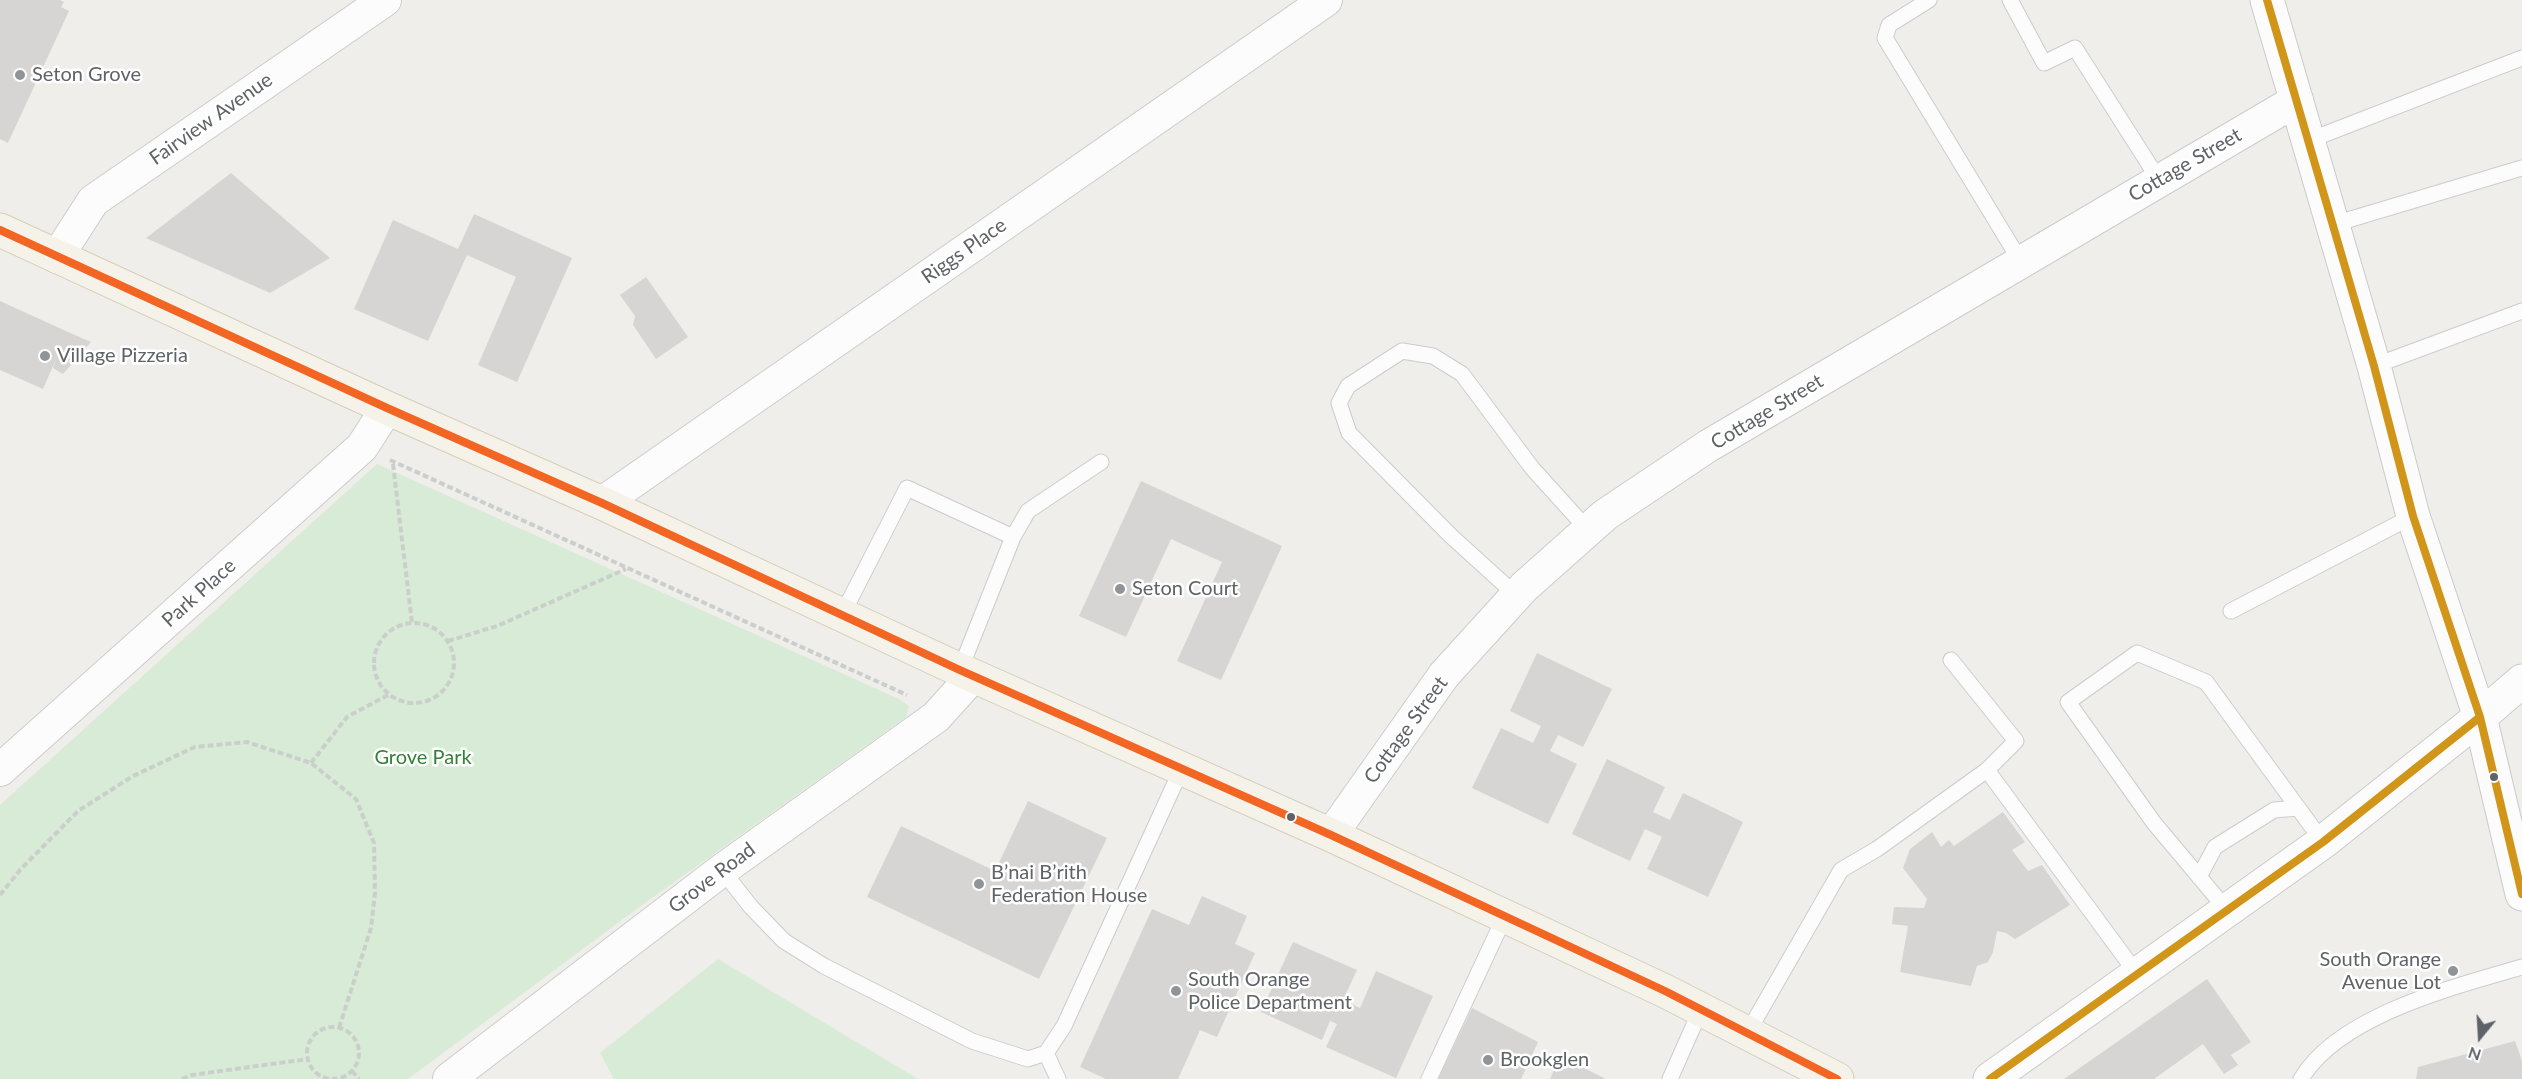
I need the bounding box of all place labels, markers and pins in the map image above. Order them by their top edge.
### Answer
place label: Seton Grove [32,63,141,87]
marker: Seton Grove [13,68,27,82]
place label: Village Pizzeria [57,344,188,368]
marker: Village Pizzeria [38,349,52,363]
place label: Seton Court [1132,577,1238,601]
marker: Seton Court [1113,582,1127,596]
unlabelled marker [2488,771,2500,783]
unlabelled marker [1285,811,1297,823]
place label: B’nai B’rith Federation House [991,861,1147,908]
marker: B’nai B’rith Federation House [972,877,986,891]
place label: South Orange Avenue Lot [2319,948,2441,995]
marker: South Orange Avenue Lot [2446,964,2460,978]
place label: South Orange Police Department [1188,968,1352,1015]
marker: South Orange Police Department [1169,984,1183,998]
place label: Brookglen [1500,1048,1589,1072]
marker: Brookglen [1481,1053,1495,1067]

